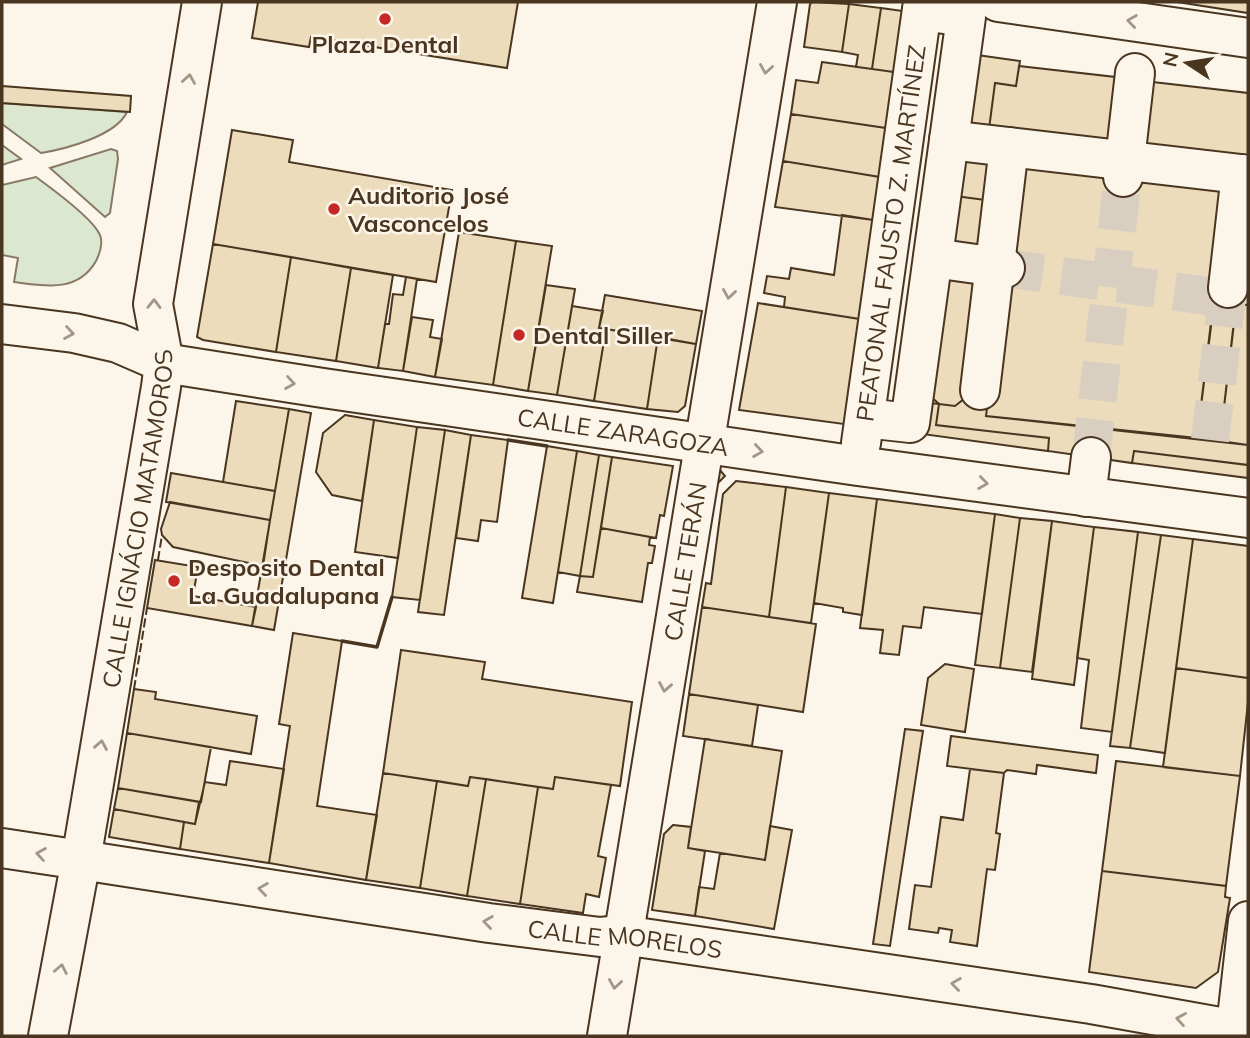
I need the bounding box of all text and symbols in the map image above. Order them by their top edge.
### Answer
marker: Plaza Dental [377,11,393,27]
one-way arrow [1126,14,1138,29]
north arrow [1152,28,1222,98]
place label: Plaza Dental [311,29,459,59]
street label: PEATONAL FAUSTO Z. MARTÍNEZ [849,43,932,423]
text: N [1157,50,1184,69]
one-way arrow [759,63,774,75]
one-way arrow [181,73,196,85]
place label: Auditorio José Vasconcelos [347,180,509,238]
marker: Auditorio José Vasconcelos [326,201,342,217]
one-way arrow [722,288,737,299]
one-way arrow [147,298,162,309]
place label: Dental Siller [533,320,673,350]
one-way arrow [63,325,75,340]
marker: Dental Siller [511,327,527,343]
street label: CALLE IGNÁCIO MATAMOROS [95,347,179,690]
one-way arrow [284,375,296,390]
street label: CALLE ZARAGOZA [515,402,731,462]
one-way arrow [752,443,763,458]
one-way arrow [977,475,989,490]
street label: CALLE TERÁN [657,480,713,643]
place label: Desposito Dental La Guadalupana [188,552,385,610]
marker: Desposito Dental La Guadalupana [166,573,182,589]
one-way arrow [658,682,673,693]
one-way arrow [93,739,108,751]
one-way arrow [36,847,47,862]
one-way arrow [258,882,269,897]
street label: CALLE MORELOS [526,913,724,964]
one-way arrow [483,915,494,930]
one-way arrow [52,963,67,975]
one-way arrow [951,977,962,992]
one-way arrow [608,978,623,990]
one-way arrow [1175,1012,1187,1027]

